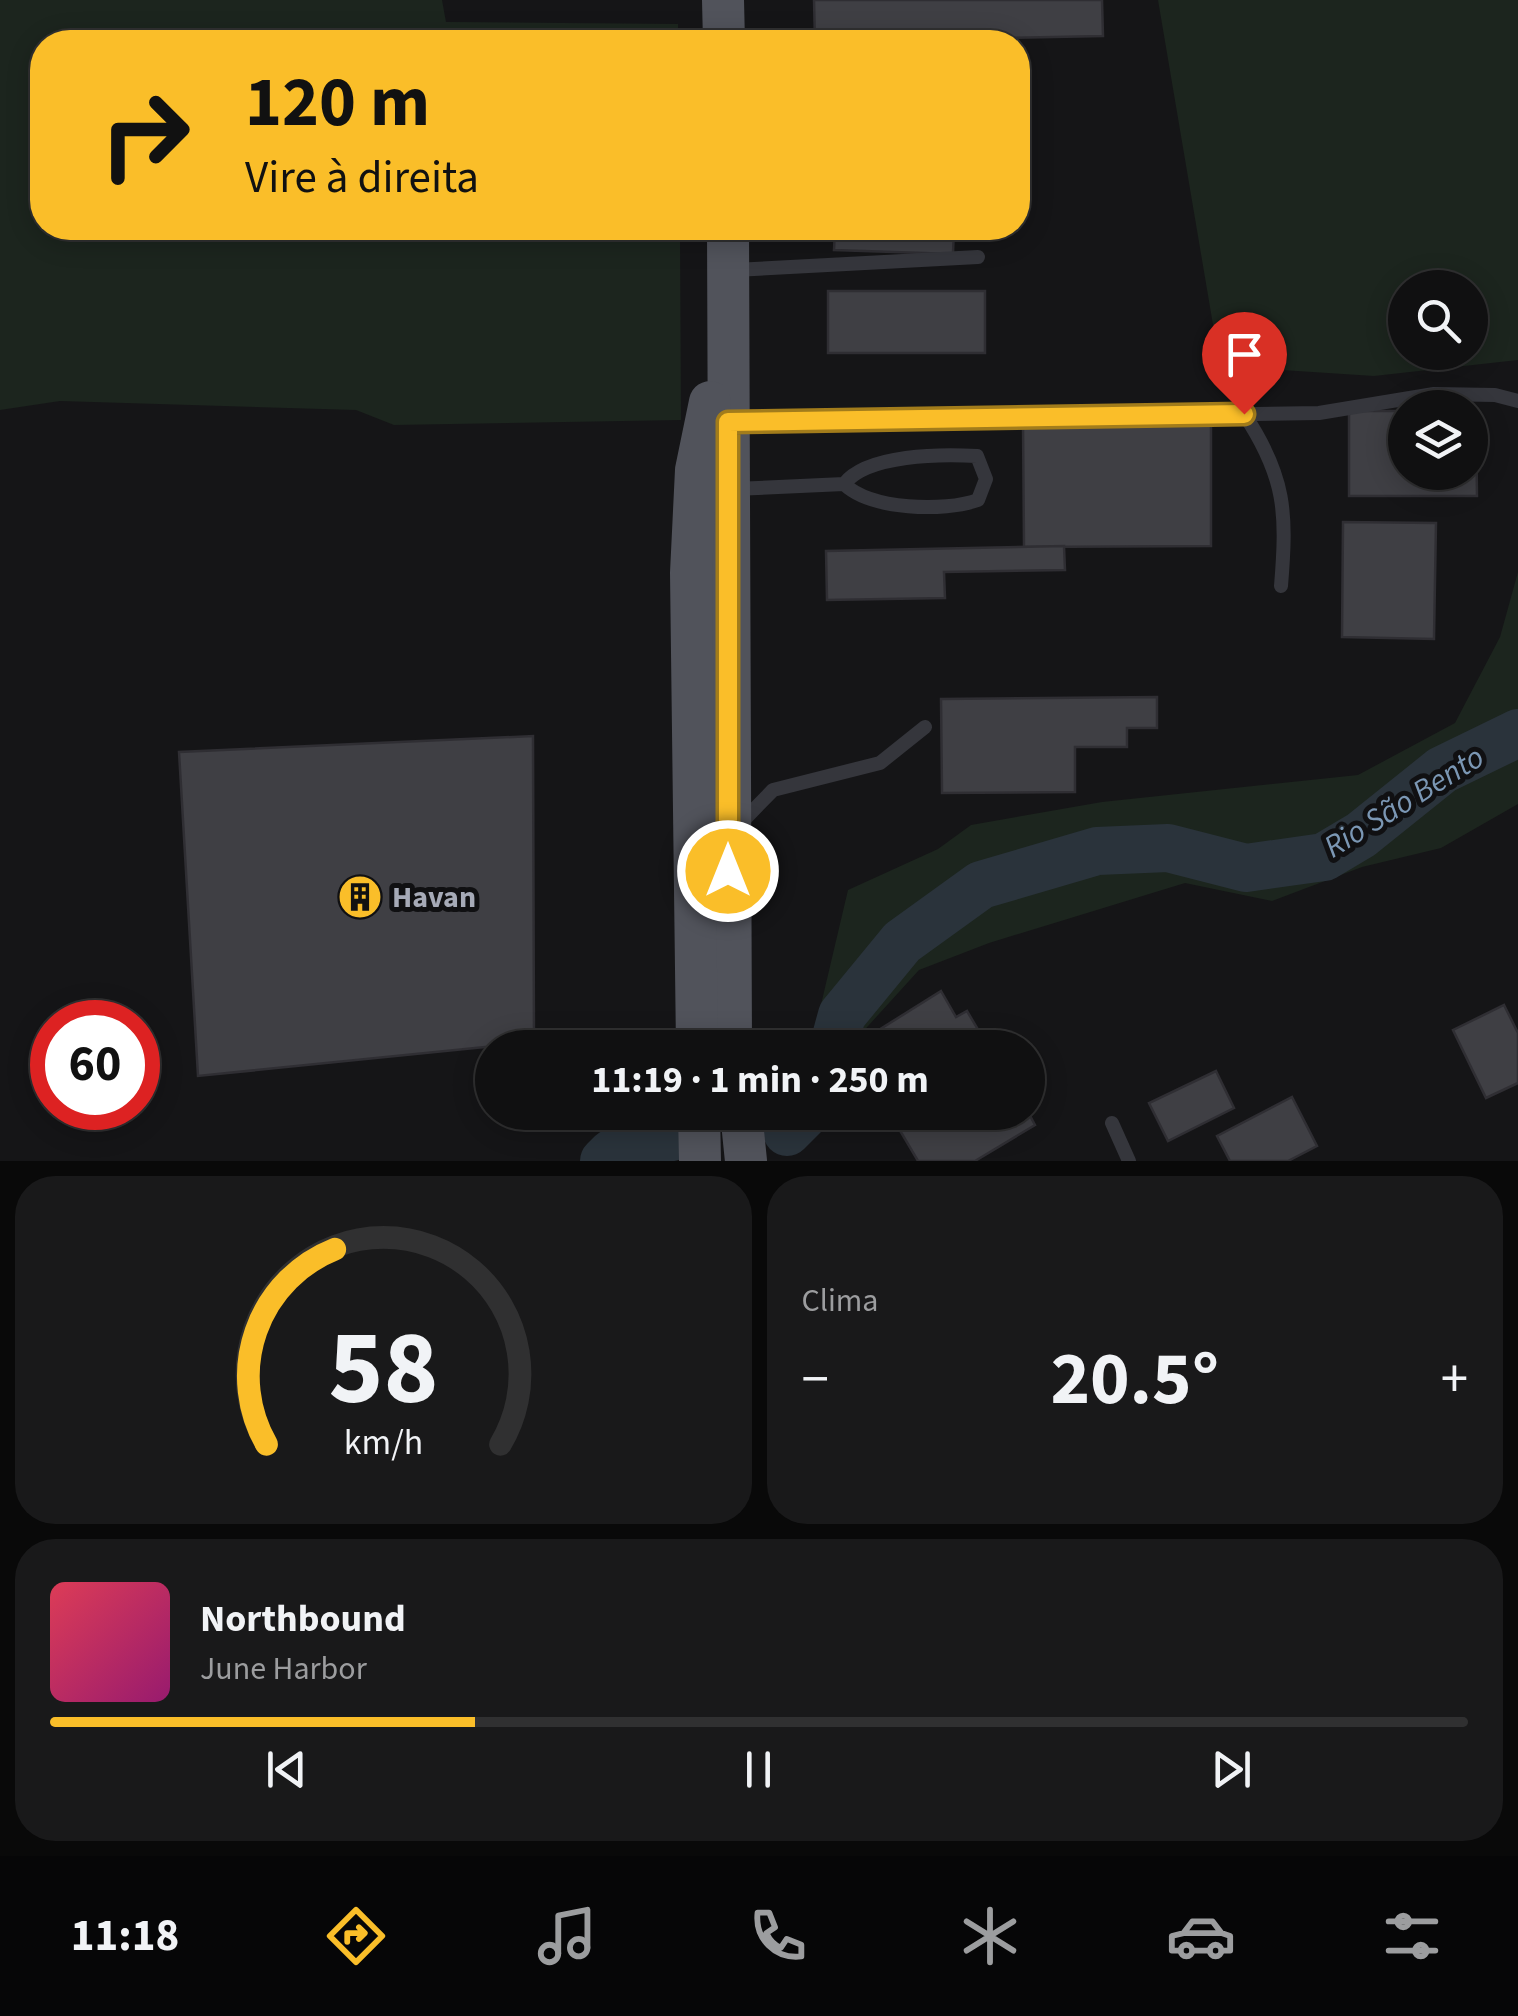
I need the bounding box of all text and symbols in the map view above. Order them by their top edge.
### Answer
text: 120 m [245,53,430,153]
icon: right [80,70,210,200]
text: Vire à direita [245,146,479,210]
map controls [1388,270,1488,490]
button: search [1388,270,1488,370]
pin [1202,312,1287,415]
icon: arrive [1217,327,1272,382]
button: layers [1388,390,1488,490]
water label: Rio São Bento [1315,734,1493,870]
position arrow [676,819,780,923]
building icon: Havan [337,874,383,920]
place label: Havan [392,876,476,919]
speed limit sign: 60 [30,1000,160,1130]
text: 11:19 · 1 min · 250 m [591,1053,929,1107]
text: Clima [802,1278,878,1324]
text: 58 [328,1296,438,1444]
text: 20.5° [1050,1326,1219,1433]
text: − [802,1341,829,1419]
text: + [1441,1341,1468,1419]
text: km/h [344,1417,423,1468]
text: Northbound [200,1592,406,1646]
text: June Harbor [200,1646,367,1692]
icon: previous [259,1742,314,1797]
icon: pause [731,1742,786,1797]
icon: next [1204,1742,1259,1797]
icon: directions [321,1901,391,1971]
icon: music [532,1901,602,1971]
icon: phone [743,1901,813,1971]
icon: climate [955,1901,1025,1971]
icon: car [1166,1901,1236,1971]
icon: filters [1377,1901,1447,1971]
text: 11:18 [71,1904,179,1968]

